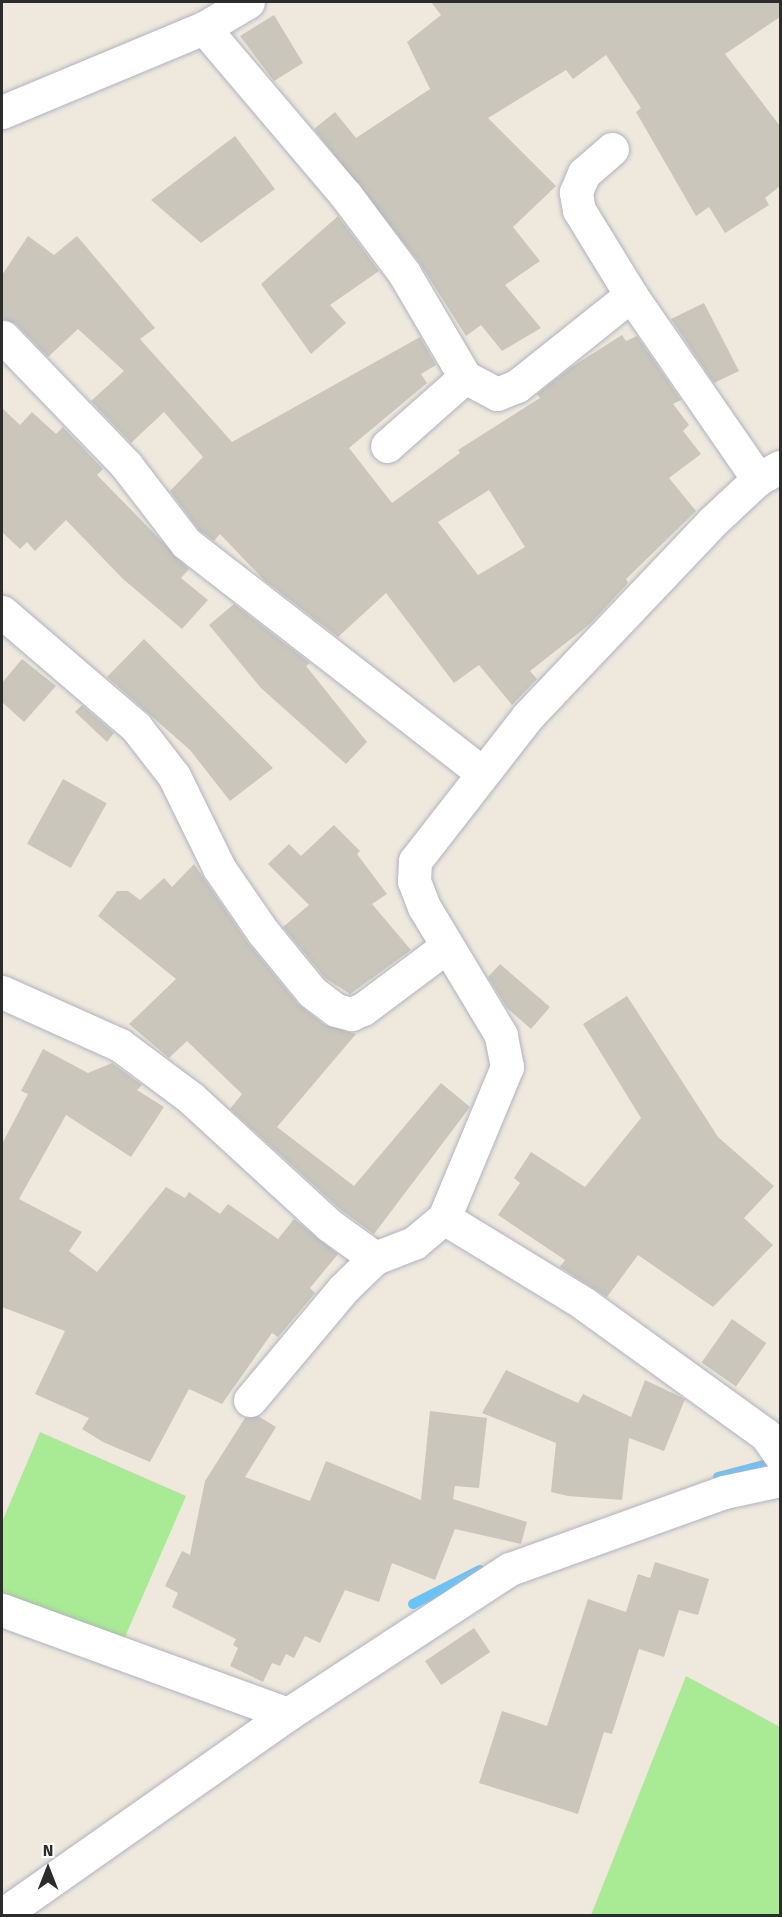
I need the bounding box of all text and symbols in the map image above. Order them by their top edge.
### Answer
north arrow [18,1839,78,1899]
text: N [43,1841,53,1860]

